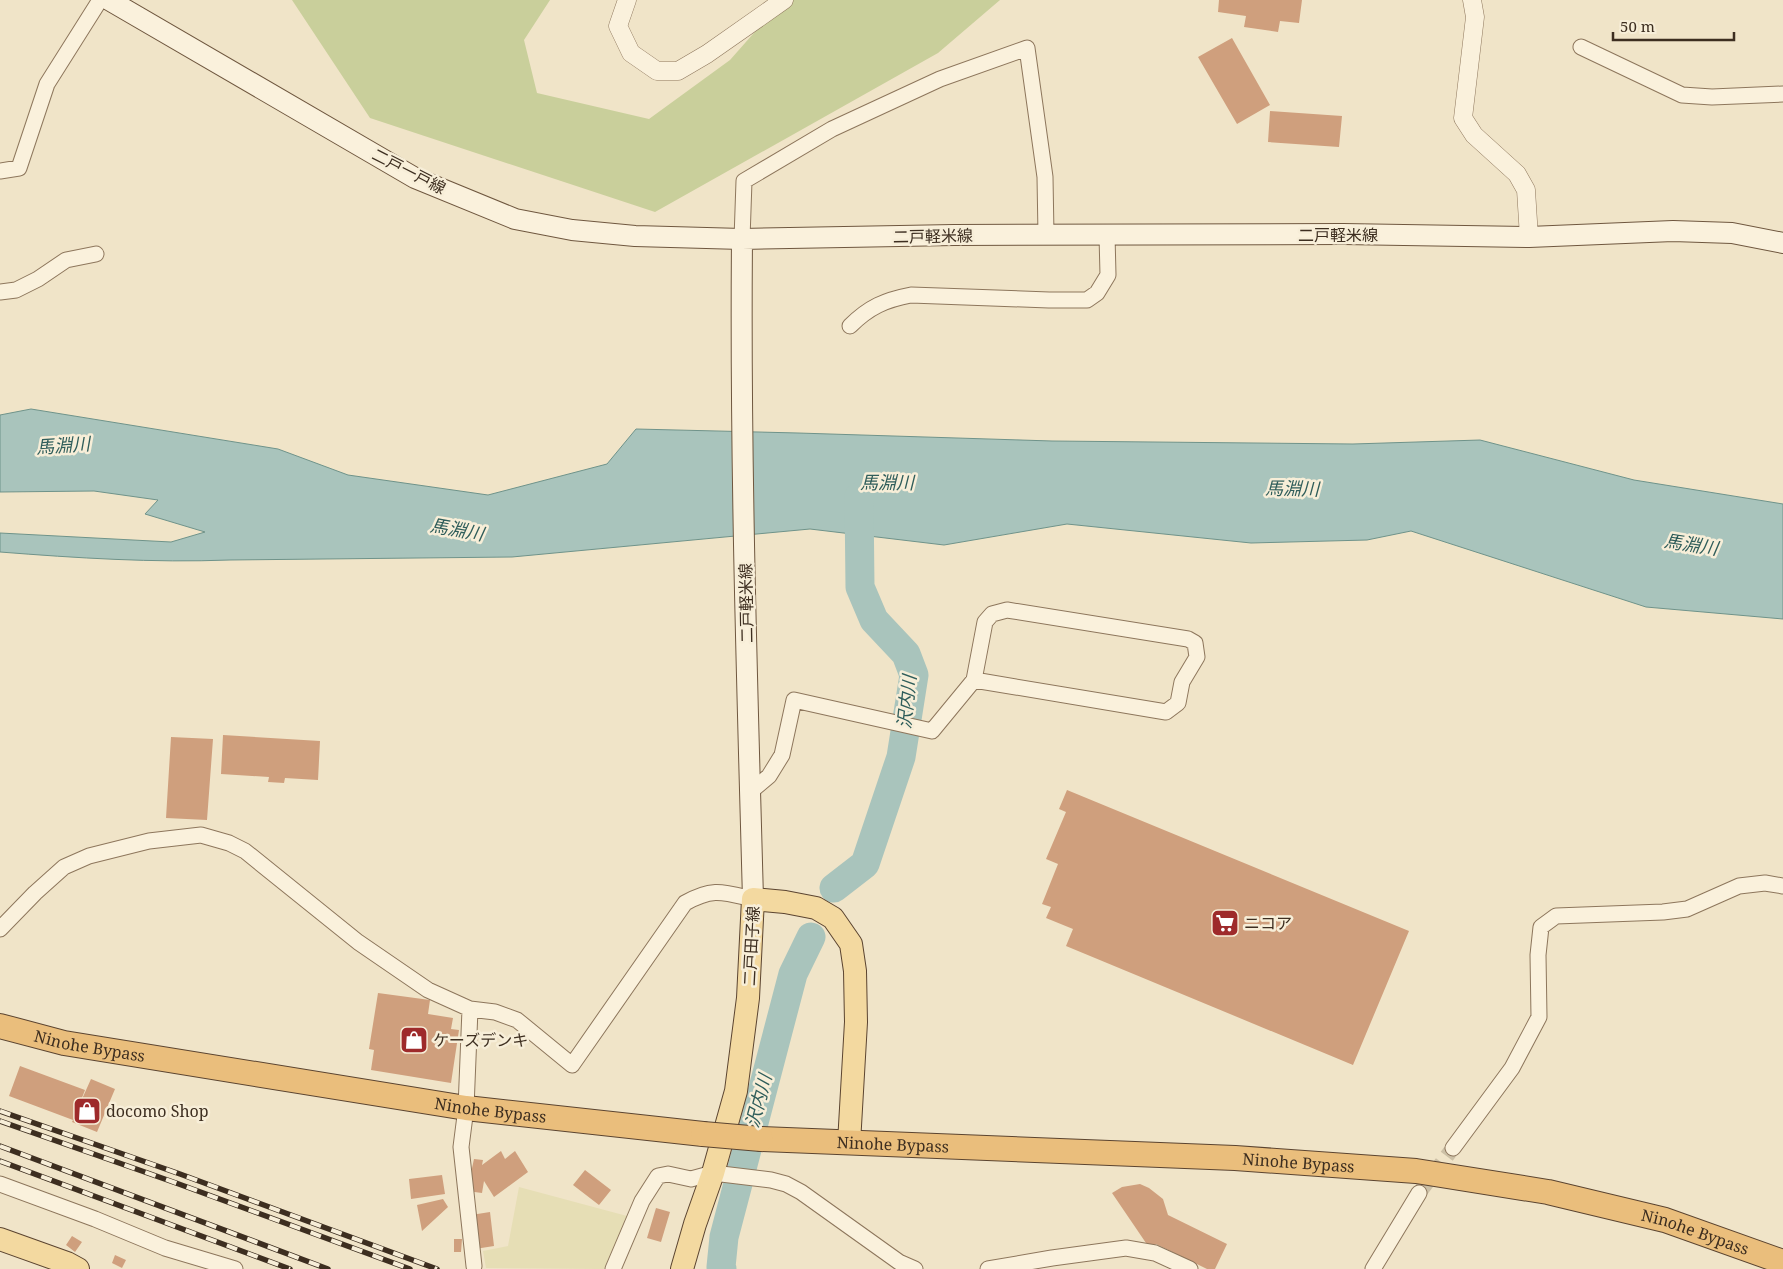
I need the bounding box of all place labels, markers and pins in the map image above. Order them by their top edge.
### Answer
supermarket icon: ニコア [1210,908,1240,938]
place label: ニコア [1244,912,1292,934]
shop icon: ケーズデンキ [399,1025,429,1055]
place label: ケーズデンキ [433,1029,528,1051]
shop icon: docomo Shop [72,1096,102,1126]
place label: docomo Shop [106,1100,209,1122]

